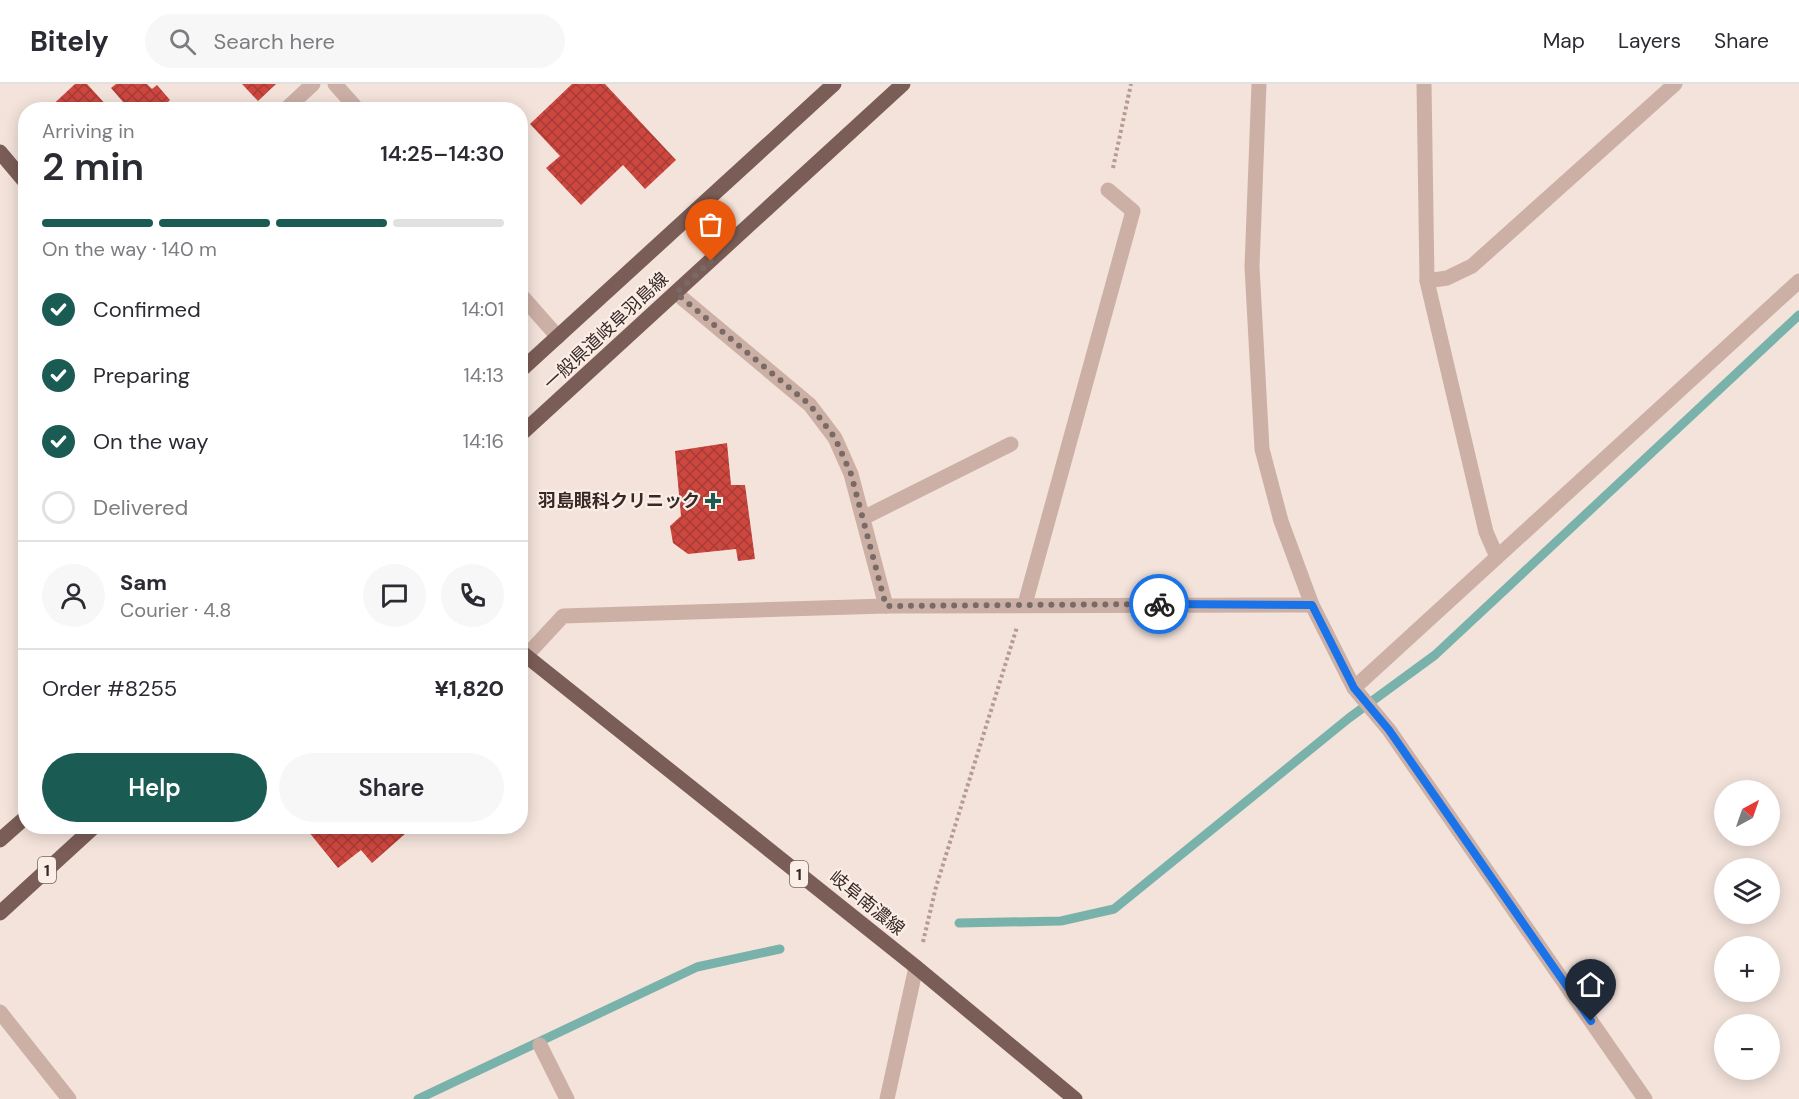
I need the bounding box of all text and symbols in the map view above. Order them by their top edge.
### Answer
search box [145,14,565,68]
text: Bitely [30,23,109,60]
icon: search [166,25,199,58]
text: Search here [214,27,335,56]
text: Map [1543,27,1585,55]
text: Layers [1618,27,1681,55]
text: Share [1714,27,1769,55]
text: Arriving in [42,118,134,144]
text: 14:25–14:30 [380,139,504,168]
text: 2 min [42,141,144,192]
pin [685,199,736,261]
icon: bag [694,208,727,241]
text: On the way · 140 m [42,236,217,262]
street label: 一般県道岐阜羽島線 [539,267,673,395]
icon: check [42,293,75,326]
text: Confirmed [93,295,201,324]
text: 14:01 [462,296,504,322]
icon: check [42,359,75,392]
text: Preparing [93,361,190,390]
text: 14:13 [464,362,504,388]
icon: check [42,425,75,458]
text: On the way [93,427,208,456]
text: 14:16 [463,428,504,454]
place label: 羽島眼科クリニック [538,489,700,513]
marker: 羽島眼科クリニック [704,492,722,510]
text: Delivered [93,493,188,522]
button: person [42,564,105,627]
button: chat [363,564,426,627]
button: phone [441,564,504,627]
text: Sam [120,568,167,597]
courier [1129,574,1189,634]
icon: bike [1143,588,1176,621]
text: Courier · 4.8 [120,597,231,623]
text: Order #8255 [42,674,177,703]
text: ¥1,820 [434,674,504,703]
button: Help [42,753,267,822]
button: Share [279,753,504,822]
north arrow [1714,780,1780,846]
map controls [1714,780,1780,1080]
road number: 1 [38,857,56,883]
button: layers [1714,858,1780,924]
road number: 1 [790,861,808,887]
street label: 岐阜南濃線 [824,865,910,941]
button: + [1714,936,1780,1002]
pin [1565,959,1616,1021]
icon: home [1574,968,1607,1001]
button: − [1714,1014,1780,1080]

